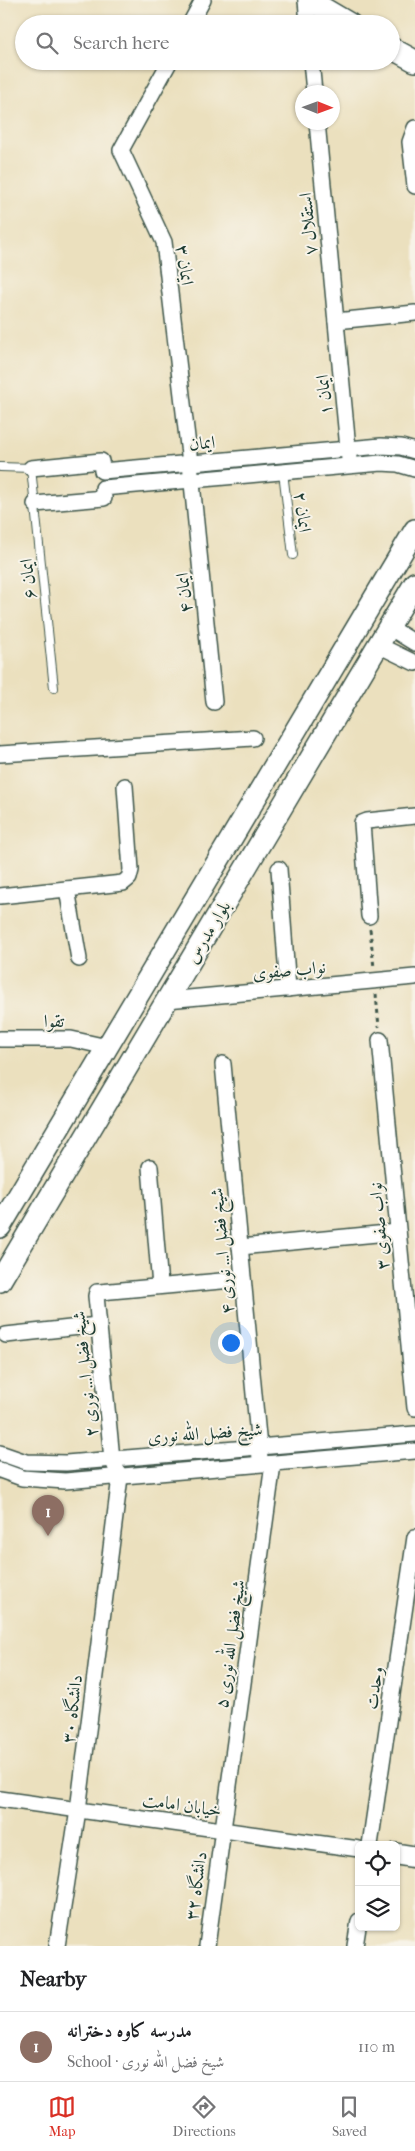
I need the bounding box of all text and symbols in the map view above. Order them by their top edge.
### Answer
search box [15,15,400,70]
icon: search [33,29,61,57]
text: Search here [73,32,169,54]
north arrow [295,85,340,130]
street label: استقلال ۷ [295,192,322,256]
street label: ایمان ۳ [171,244,198,287]
street label: ایمان ۱ [312,374,337,416]
street label: ایمان [188,432,216,455]
street label: ایمان ۲ [290,491,315,534]
street label: ایمان ۶ [16,558,41,600]
street label: ایمان ۴ [172,572,197,614]
street label: بلوار مدرس [182,897,235,967]
street label: نواب صفوی [252,957,327,984]
street label: تقوا [44,1011,65,1032]
street label: نواب صفوی ۳ [365,1181,394,1271]
street label: شیخ فضل ا... نوری ۴ [207,1186,243,1315]
street label: شیخ فضل ا... نوری ۲ [68,1309,108,1438]
your location [218,1330,244,1356]
street label: شیخ فضل الله نوری [146,1415,264,1453]
pin: 1 [32,1495,64,1536]
street label: شیخ فضل‌ الله نوری ۵ [207,1578,255,1710]
street label: وحدت [361,1665,388,1711]
street label: دانشگاه ۳۰ [56,1673,87,1745]
street label: خیابان امامت [141,1790,223,1821]
map controls [355,1841,400,1931]
button: locate [355,1841,400,1886]
street label: دانشگاه ۳۲ [179,1850,212,1922]
button: layers [355,1886,400,1931]
text: Nearby [20,1967,86,1991]
text: مدرسه کاوه دخترانه [67,2020,192,2042]
text: 1 [33,2037,39,2056]
text: 110 m [358,2037,395,2056]
text: School · شیخ فضل الله نوری [67,2052,224,2071]
tab: Map [48,2093,76,2140]
tab: Directions [173,2093,236,2140]
tab: Saved [332,2093,367,2140]

